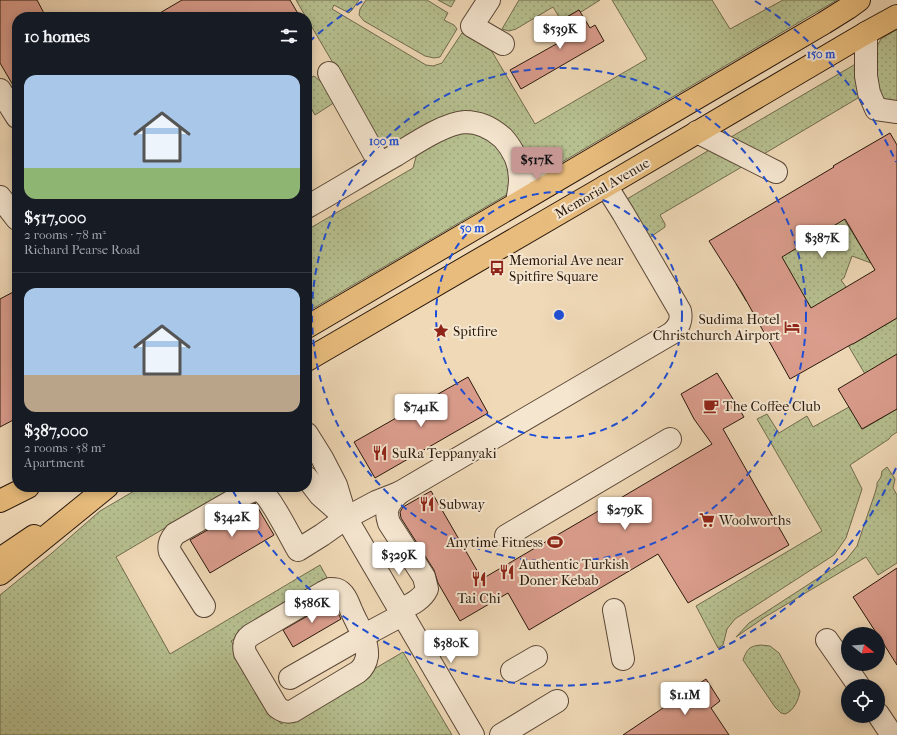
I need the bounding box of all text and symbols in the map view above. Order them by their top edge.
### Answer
pin: $539K [532,16,588,50]
text: $539K [543,21,577,36]
icon: filters [278,25,300,47]
text: 10 homes [24,26,90,46]
text: 150 m [807,47,836,61]
icon: home [126,101,198,173]
text: 100 m [369,134,400,148]
pin: $517K [509,147,565,181]
text: $517K [520,152,554,167]
street label: Memorial Avenue [552,154,653,222]
text: $517,000 [24,207,86,227]
text: 50 m [460,221,485,235]
pin: $387K [794,225,850,259]
text: 2 rooms · 78 m² [24,227,106,242]
text: $387K [805,230,839,245]
text: Richard Pearse Road [24,242,140,257]
place label: Memorial Ave near Spitfire Square [509,252,623,285]
bus stop icon: Memorial Ave near Spitfire Square [488,259,506,277]
centre of rings [552,308,566,322]
place label: Sudima Hotel Christchurch Airport [653,311,780,344]
icon: home [126,314,198,386]
hotel icon: Sudima Hotel Christchurch Airport [783,318,801,336]
place icon: Spitfire [432,322,450,340]
place label: Spitfire [453,323,497,340]
pin: $741K [393,394,449,428]
cafe icon: The Coffee Club [702,397,720,415]
place label: The Coffee Club [723,398,820,415]
text: $741K [404,399,438,414]
text: $387,000 [24,420,88,440]
text: 2 rooms · 58 m² [24,440,105,455]
restaurant icon: SuRa Teppanyaki [371,444,389,462]
place label: SuRa Teppanyaki [392,445,497,462]
text: Apartment [24,455,85,470]
restaurant icon: Subway [418,495,436,513]
place label: Subway [439,496,486,513]
pin: $279K [597,497,653,531]
text: $279K [607,502,643,517]
pin: $342K [204,504,260,538]
text: $342K [214,509,250,524]
supermarket icon: Woolworths [698,511,716,529]
place label: Woolworths [718,512,791,529]
sports icon: Anytime Fitness [546,533,564,551]
place label: Anytime Fitness [445,534,543,551]
pin: $329K [371,542,427,576]
text: $329K [381,547,417,562]
place label: Authentic Turkish Doner Kebab [518,556,629,589]
restaurant icon: Authentic Turkish Doner Kebab [498,563,516,581]
restaurant icon: Tai Chi [470,570,488,588]
pin: $586K [284,590,340,624]
place label: Tai Chi [457,590,501,607]
text: $586K [294,595,330,610]
north arrow [841,627,885,671]
map controls [841,627,885,723]
pin: $380K [423,630,479,664]
text: $380K [433,635,469,650]
button: locate [841,679,885,723]
pin: $1.1M [657,682,713,716]
text: $1.1M [670,687,700,702]

